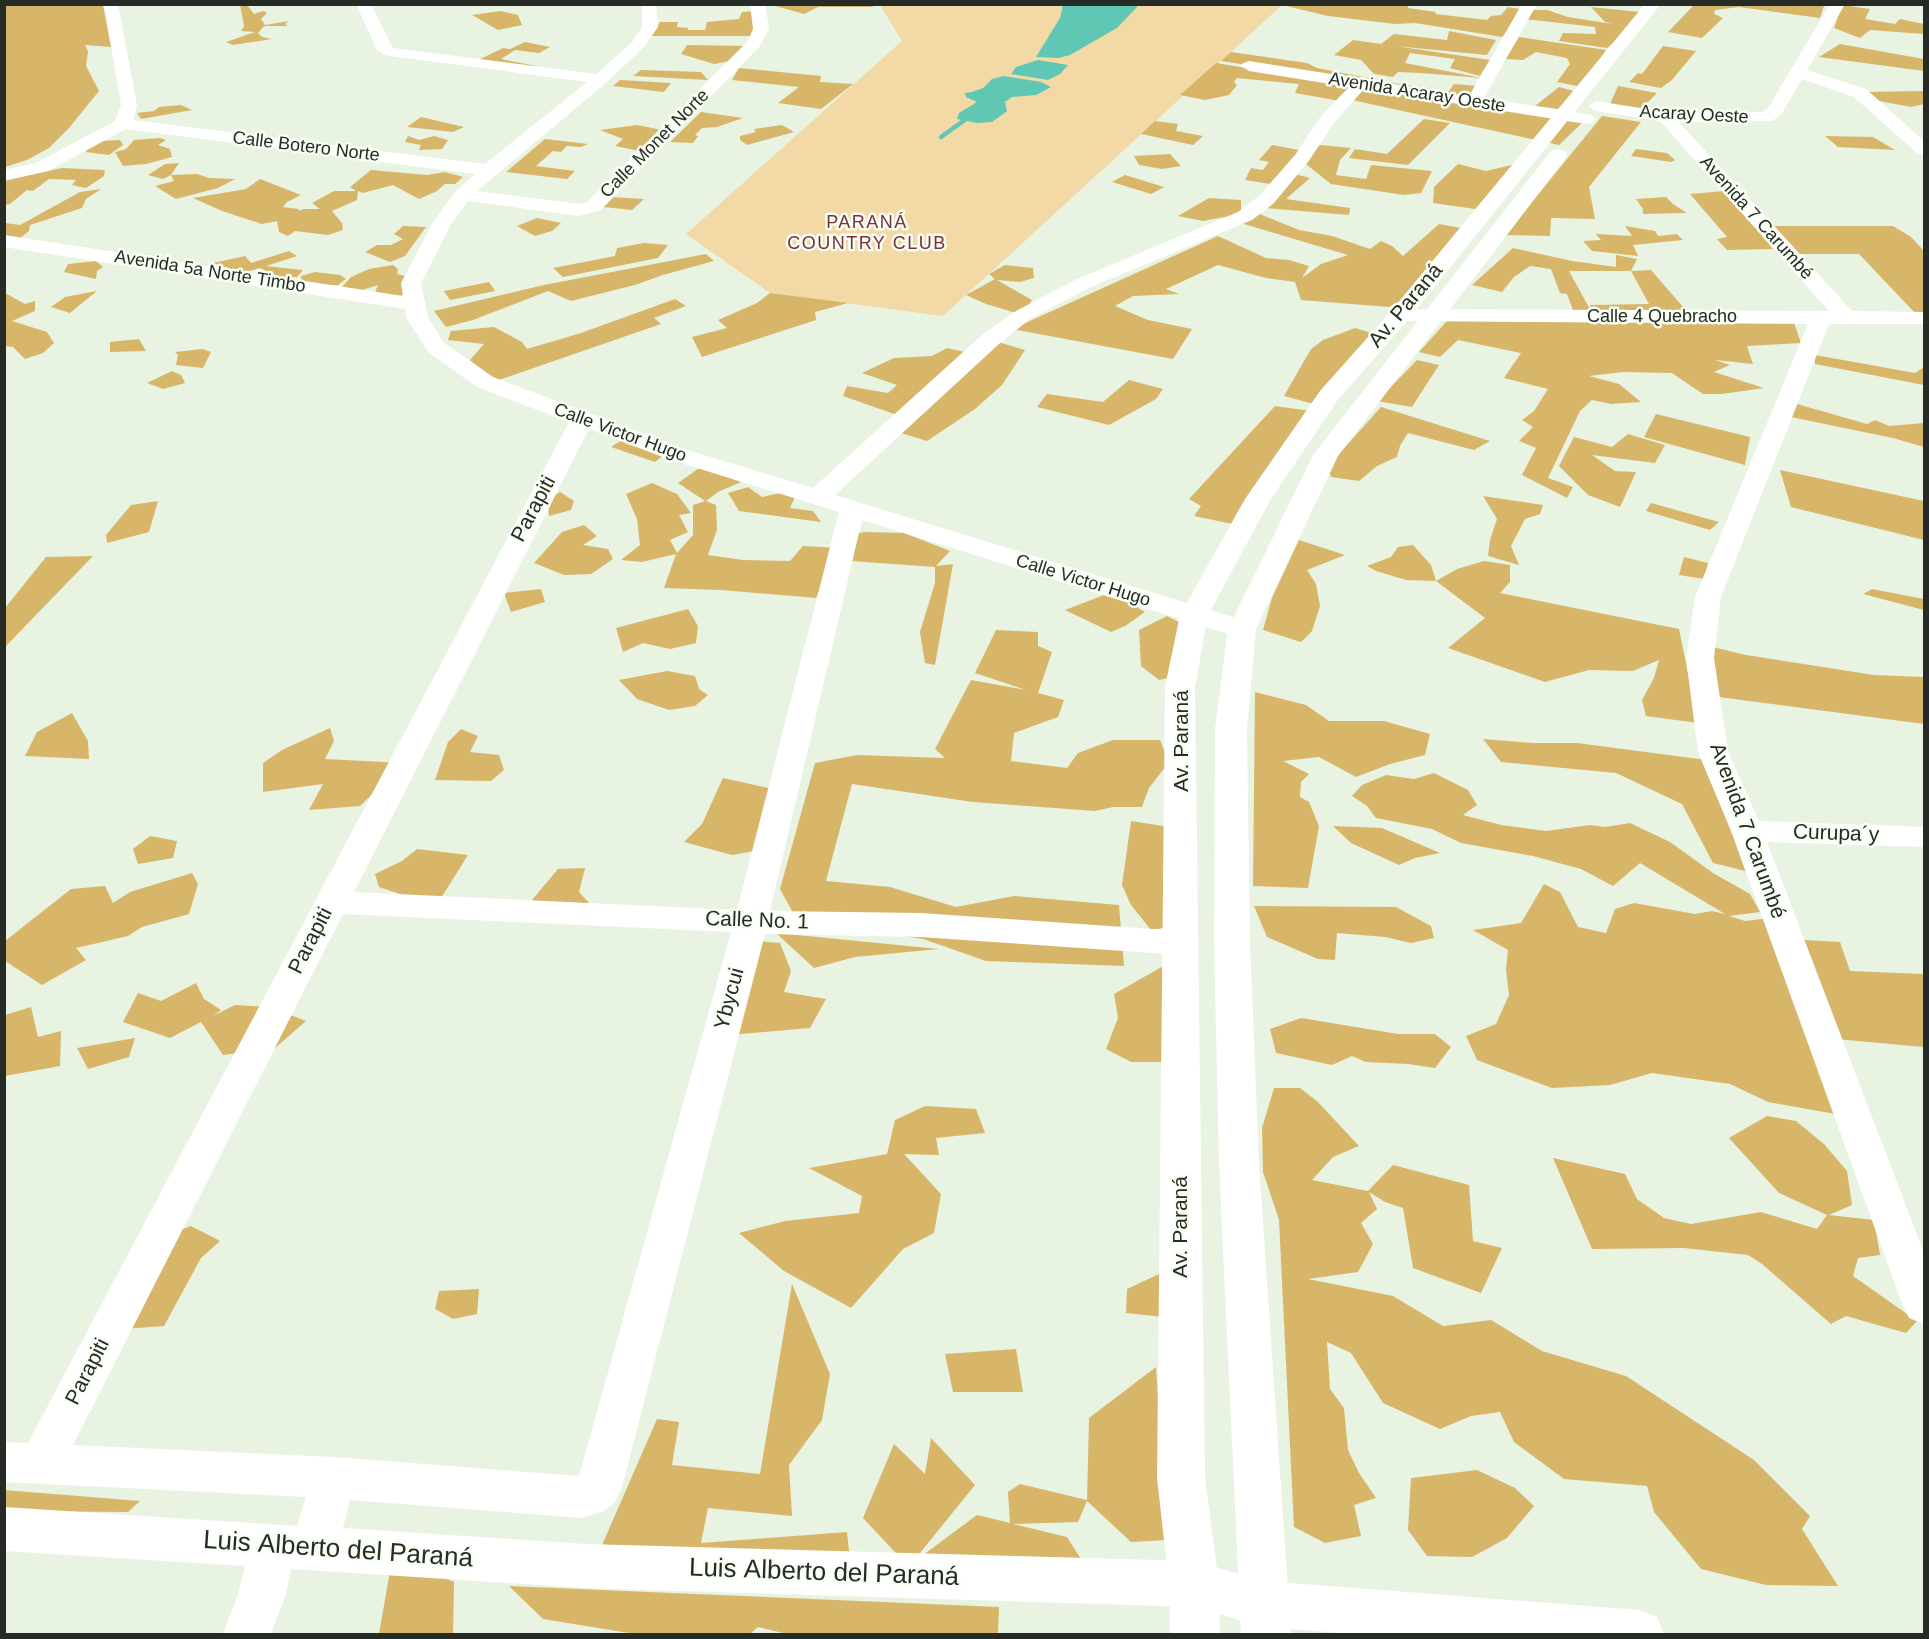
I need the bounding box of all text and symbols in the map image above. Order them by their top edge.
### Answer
street label: Avenida Acaray Oeste [1327,68,1507,118]
street label: Calle Monet Norte [596,85,714,203]
street label: Acaray Oeste [1639,101,1749,129]
street label: Calle Botero Norte [231,127,381,167]
street label: Avenida 7 Carumbé [1695,152,1817,284]
district label: PARANÁ COUNTRY CLUB [787,212,947,254]
street label: Avenida 5a Norte Timbo [113,246,307,298]
street label: Av. Paraná [1364,259,1448,353]
street label: Calle 4 Quebracho [1587,306,1737,328]
street label: Calle Victor Hugo [551,399,689,467]
street label: Parapiti [506,472,562,546]
street label: Calle Victor Hugo [1013,550,1153,612]
street label: Av. Paraná [1169,690,1195,792]
street label: Avenida 7 Carumbé [1703,740,1791,922]
street label: Curupa´y [1792,820,1880,848]
street label: Parapiti [284,904,338,978]
street label: Calle No. 1 [705,907,809,935]
street label: Ybycui [710,965,750,1033]
street label: Av. Paraná [1168,1176,1194,1278]
street label: Parapiti [61,1335,115,1409]
street label: Luis Alberto del Paraná [202,1525,474,1575]
street label: Luis Alberto del Paraná [688,1553,960,1593]

